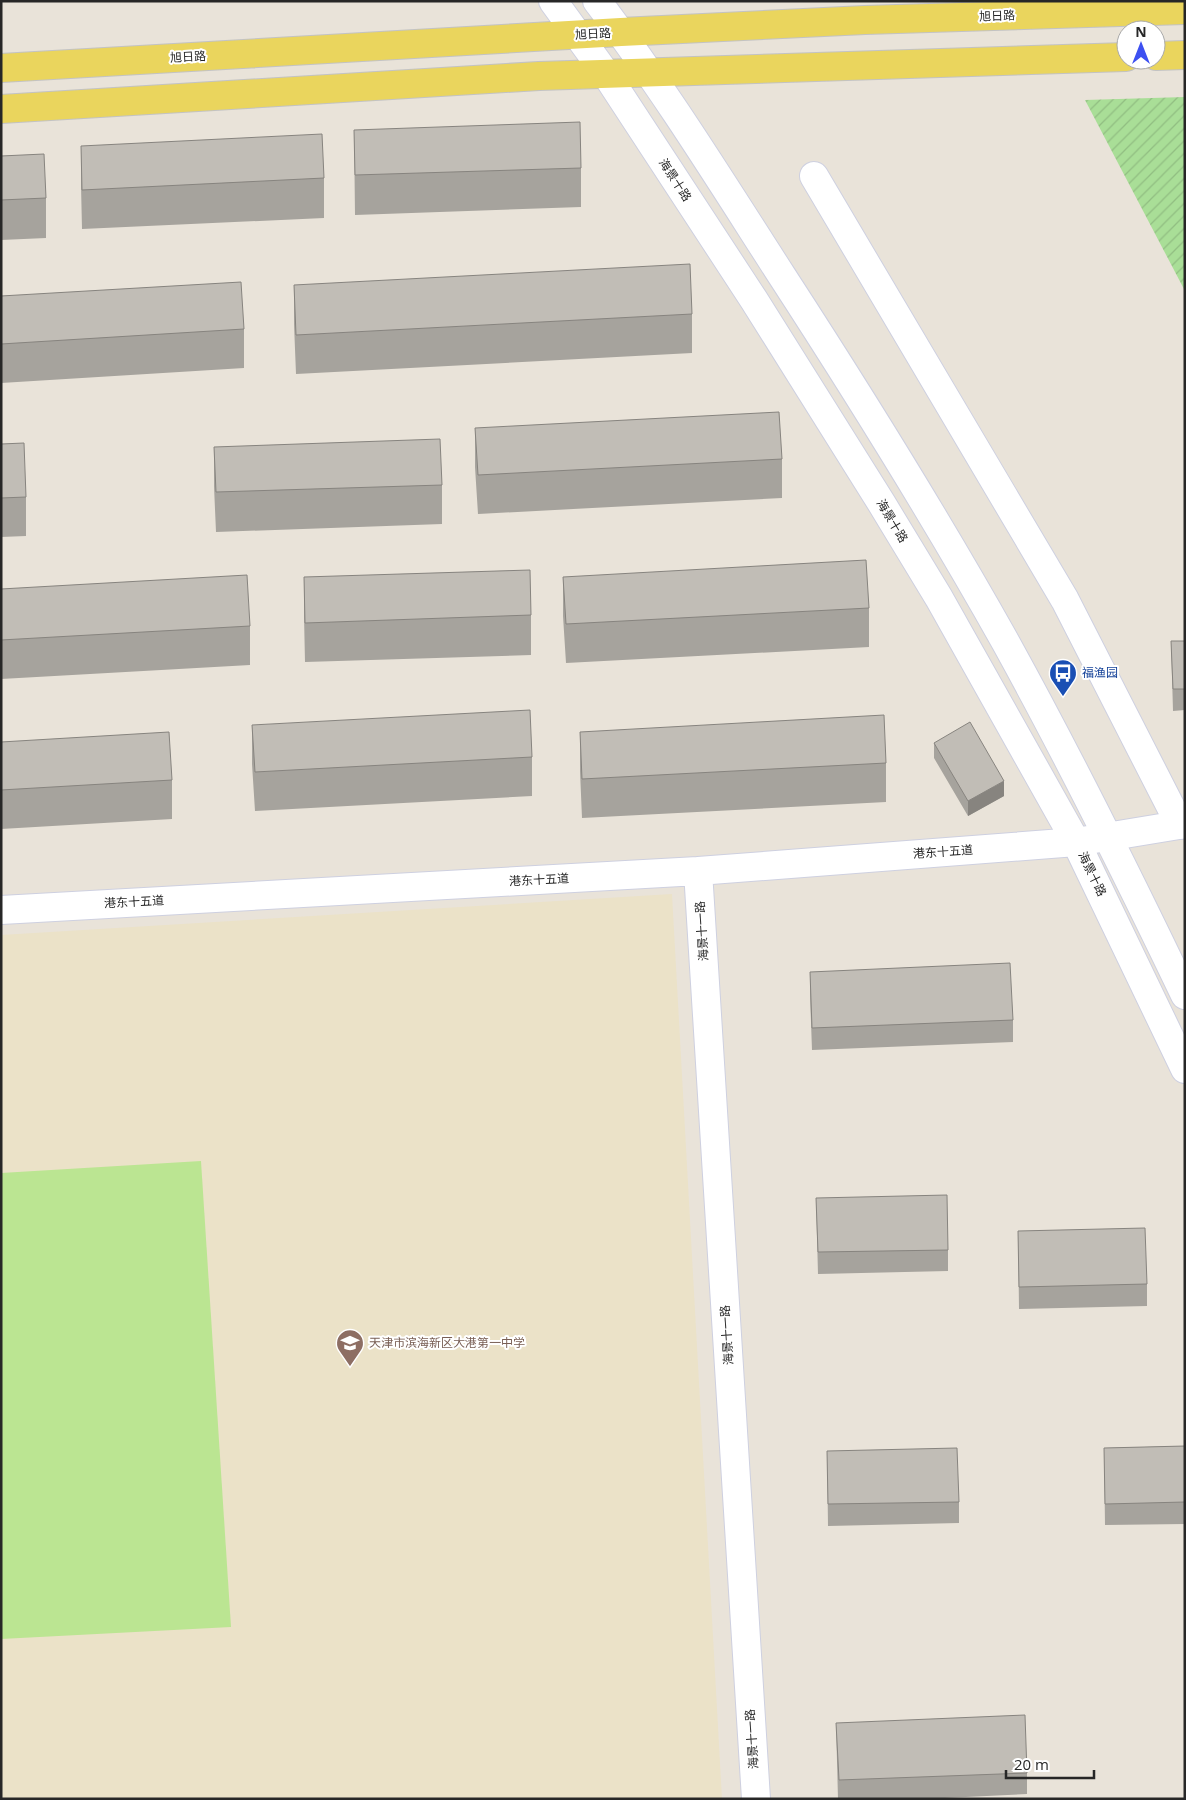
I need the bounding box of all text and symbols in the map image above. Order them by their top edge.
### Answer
street label: 旭日路 [979,6,1015,25]
north arrow [1116,20,1166,70]
text: N [1135,22,1147,41]
street label: 旭日路 [575,24,611,43]
street label: 旭日路 [170,47,206,66]
street label: 海景十路 [655,155,696,204]
street label: 海景十路 [873,496,912,546]
bus stop icon: 福渔园 [1048,658,1078,697]
place label: 福渔园 [1082,664,1118,681]
street label: 港东十五道 [912,841,973,862]
street label: 海景十路 [1074,848,1111,899]
street label: 港东十五道 [509,869,569,890]
street label: 港东十五道 [104,891,164,912]
street label: 海景十一路 [691,901,712,962]
street label: 海景十一路 [716,1305,737,1366]
school or university icon: 天津市滨海新区大港第一中学 [335,1328,365,1367]
place label: 天津市滨海新区大港第一中学 [369,1334,525,1351]
street label: 海景十一路 [741,1709,762,1770]
scale bar [1006,1748,1094,1780]
text: 20 m [1014,1754,1049,1774]

